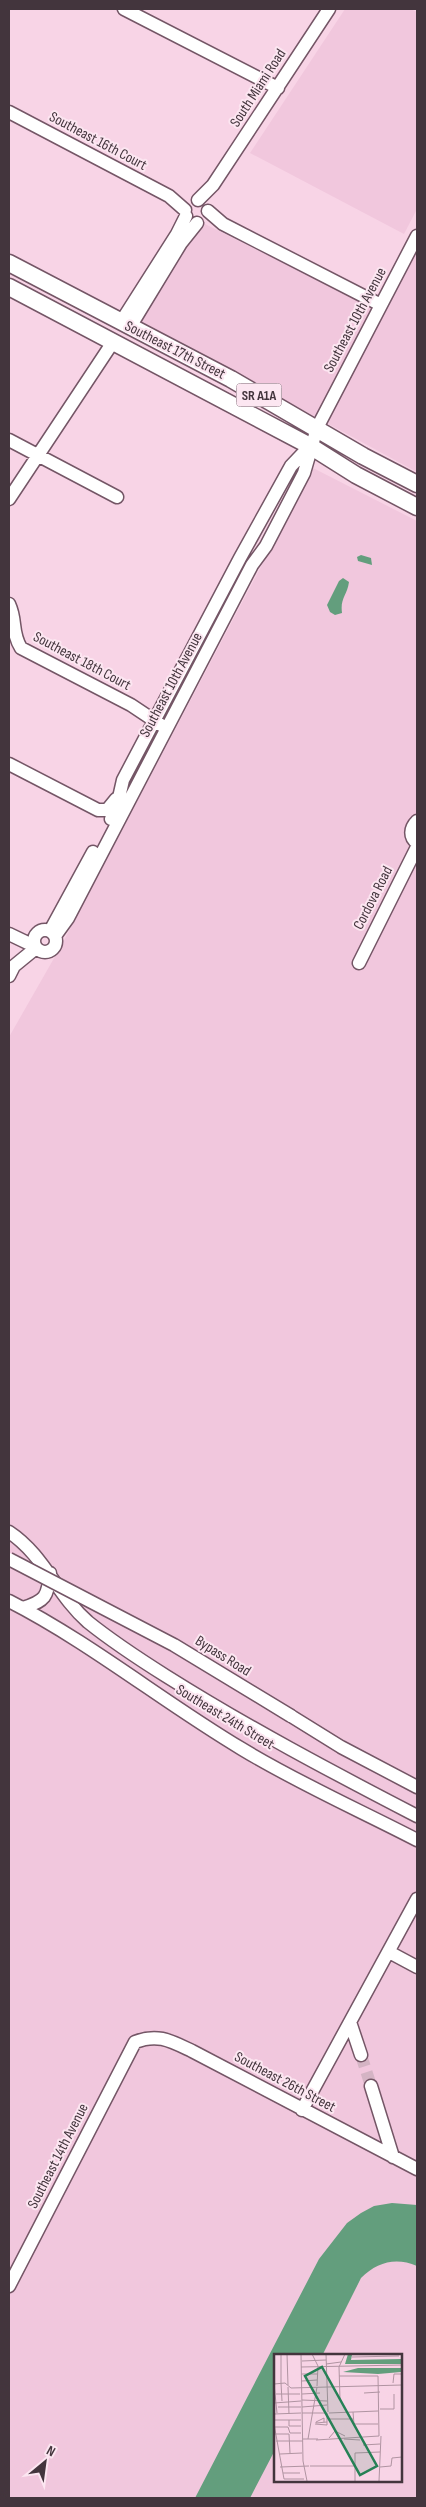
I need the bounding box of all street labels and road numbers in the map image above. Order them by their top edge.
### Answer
street label: South Miami Road [226,45,290,131]
street label: Southeast 16th Court [46,107,150,175]
street label: Southeast 10th Avenue [319,264,391,376]
street label: Southeast 17th Street [121,316,229,384]
road number: SR A1A [236,384,282,406]
street label: Southeast 18th Court [30,627,134,695]
street label: Southeast 10th Avenue [135,629,207,741]
street label: Cordova Road [349,863,397,933]
street label: Bypass Road [192,1631,254,1681]
street label: Southeast 24th Street [172,1680,278,1754]
street label: Southeast 26th Street [231,2047,339,2117]
street label: Southeast 14th Avenue [23,2100,93,2212]

